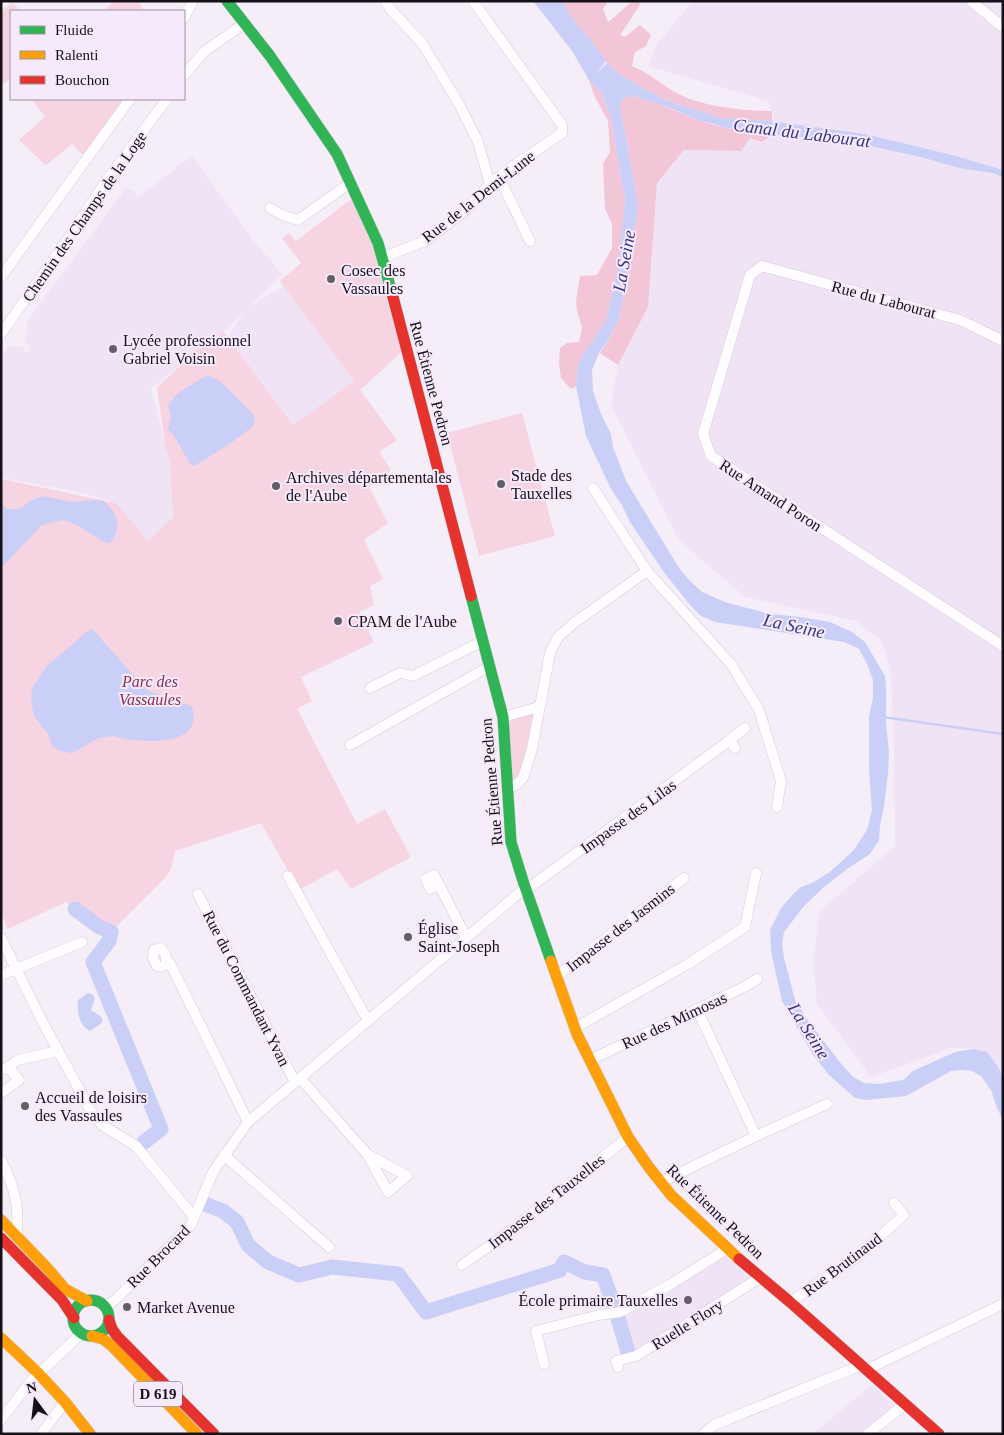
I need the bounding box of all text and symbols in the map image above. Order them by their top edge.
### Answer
legend [10,10,185,100]
text: Fluide [55,22,94,38]
text: Ralenti [55,47,98,63]
text: Bouchon [55,72,110,88]
water label: Canal du Labourat [732,115,873,151]
street label: Chemin des Champs de la Loge [19,128,151,305]
street label: Rue de la Demi-Lune [419,147,538,246]
water label: La Seine [609,228,639,294]
place label: Cosec des Vassaules [341,262,405,297]
marker: Cosec des Vassaules [325,273,337,285]
street label: Rue du Labourat [830,277,939,322]
street label: Rue Étienne Pedron [407,319,457,447]
place label: Lycée professionnel Gabriel Voisin [123,332,252,367]
marker: Lycée professionnel Gabriel Voisin [107,343,119,355]
street label: Rue Amand Poron [717,456,825,535]
place label: Stade des Tauxelles [511,467,572,502]
place label: Archives départementales de l'Aube [286,469,452,504]
marker: Stade des Tauxelles [495,478,507,490]
marker: Archives départementales de l'Aube [270,480,282,492]
water label: La Seine [760,610,827,642]
place label: CPAM de l'Aube [348,613,457,630]
marker: CPAM de l'Aube [332,615,344,627]
park label: Parc des Vassaules [119,673,181,708]
street label: Rue Étienne Pedron [476,717,506,847]
street label: Impasse des Lilas [577,776,680,858]
street label: Impasse des Jasmins [563,880,678,976]
street label: Rue du Commandant Yvan [200,908,293,1069]
place label: Église Saint-Joseph [418,919,500,956]
marker: Église Saint-Joseph [402,931,414,943]
street label: Rue des Mimosas [619,989,729,1052]
water label: La Seine [783,998,834,1063]
place label: Accueil de loisirs des Vassaules [35,1089,147,1124]
marker: Accueil de loisirs des Vassaules [19,1100,31,1112]
street label: Impasse des Tauxelles [485,1151,608,1253]
street label: Rue Étienne Pedron [664,1160,768,1262]
street label: Rue Brocard [124,1222,193,1291]
street label: Rue Brutinaud [800,1229,885,1299]
place label: École primaire Tauxelles [519,1291,678,1310]
marker: École primaire Tauxelles [682,1294,694,1306]
street label: Ruelle Flory [649,1296,726,1354]
place label: Market Avenue [137,1299,235,1316]
marker: Market Avenue [121,1301,133,1313]
north arrow [10,1375,60,1425]
text: N [25,1379,39,1396]
road number: D 619 [134,1382,182,1406]

